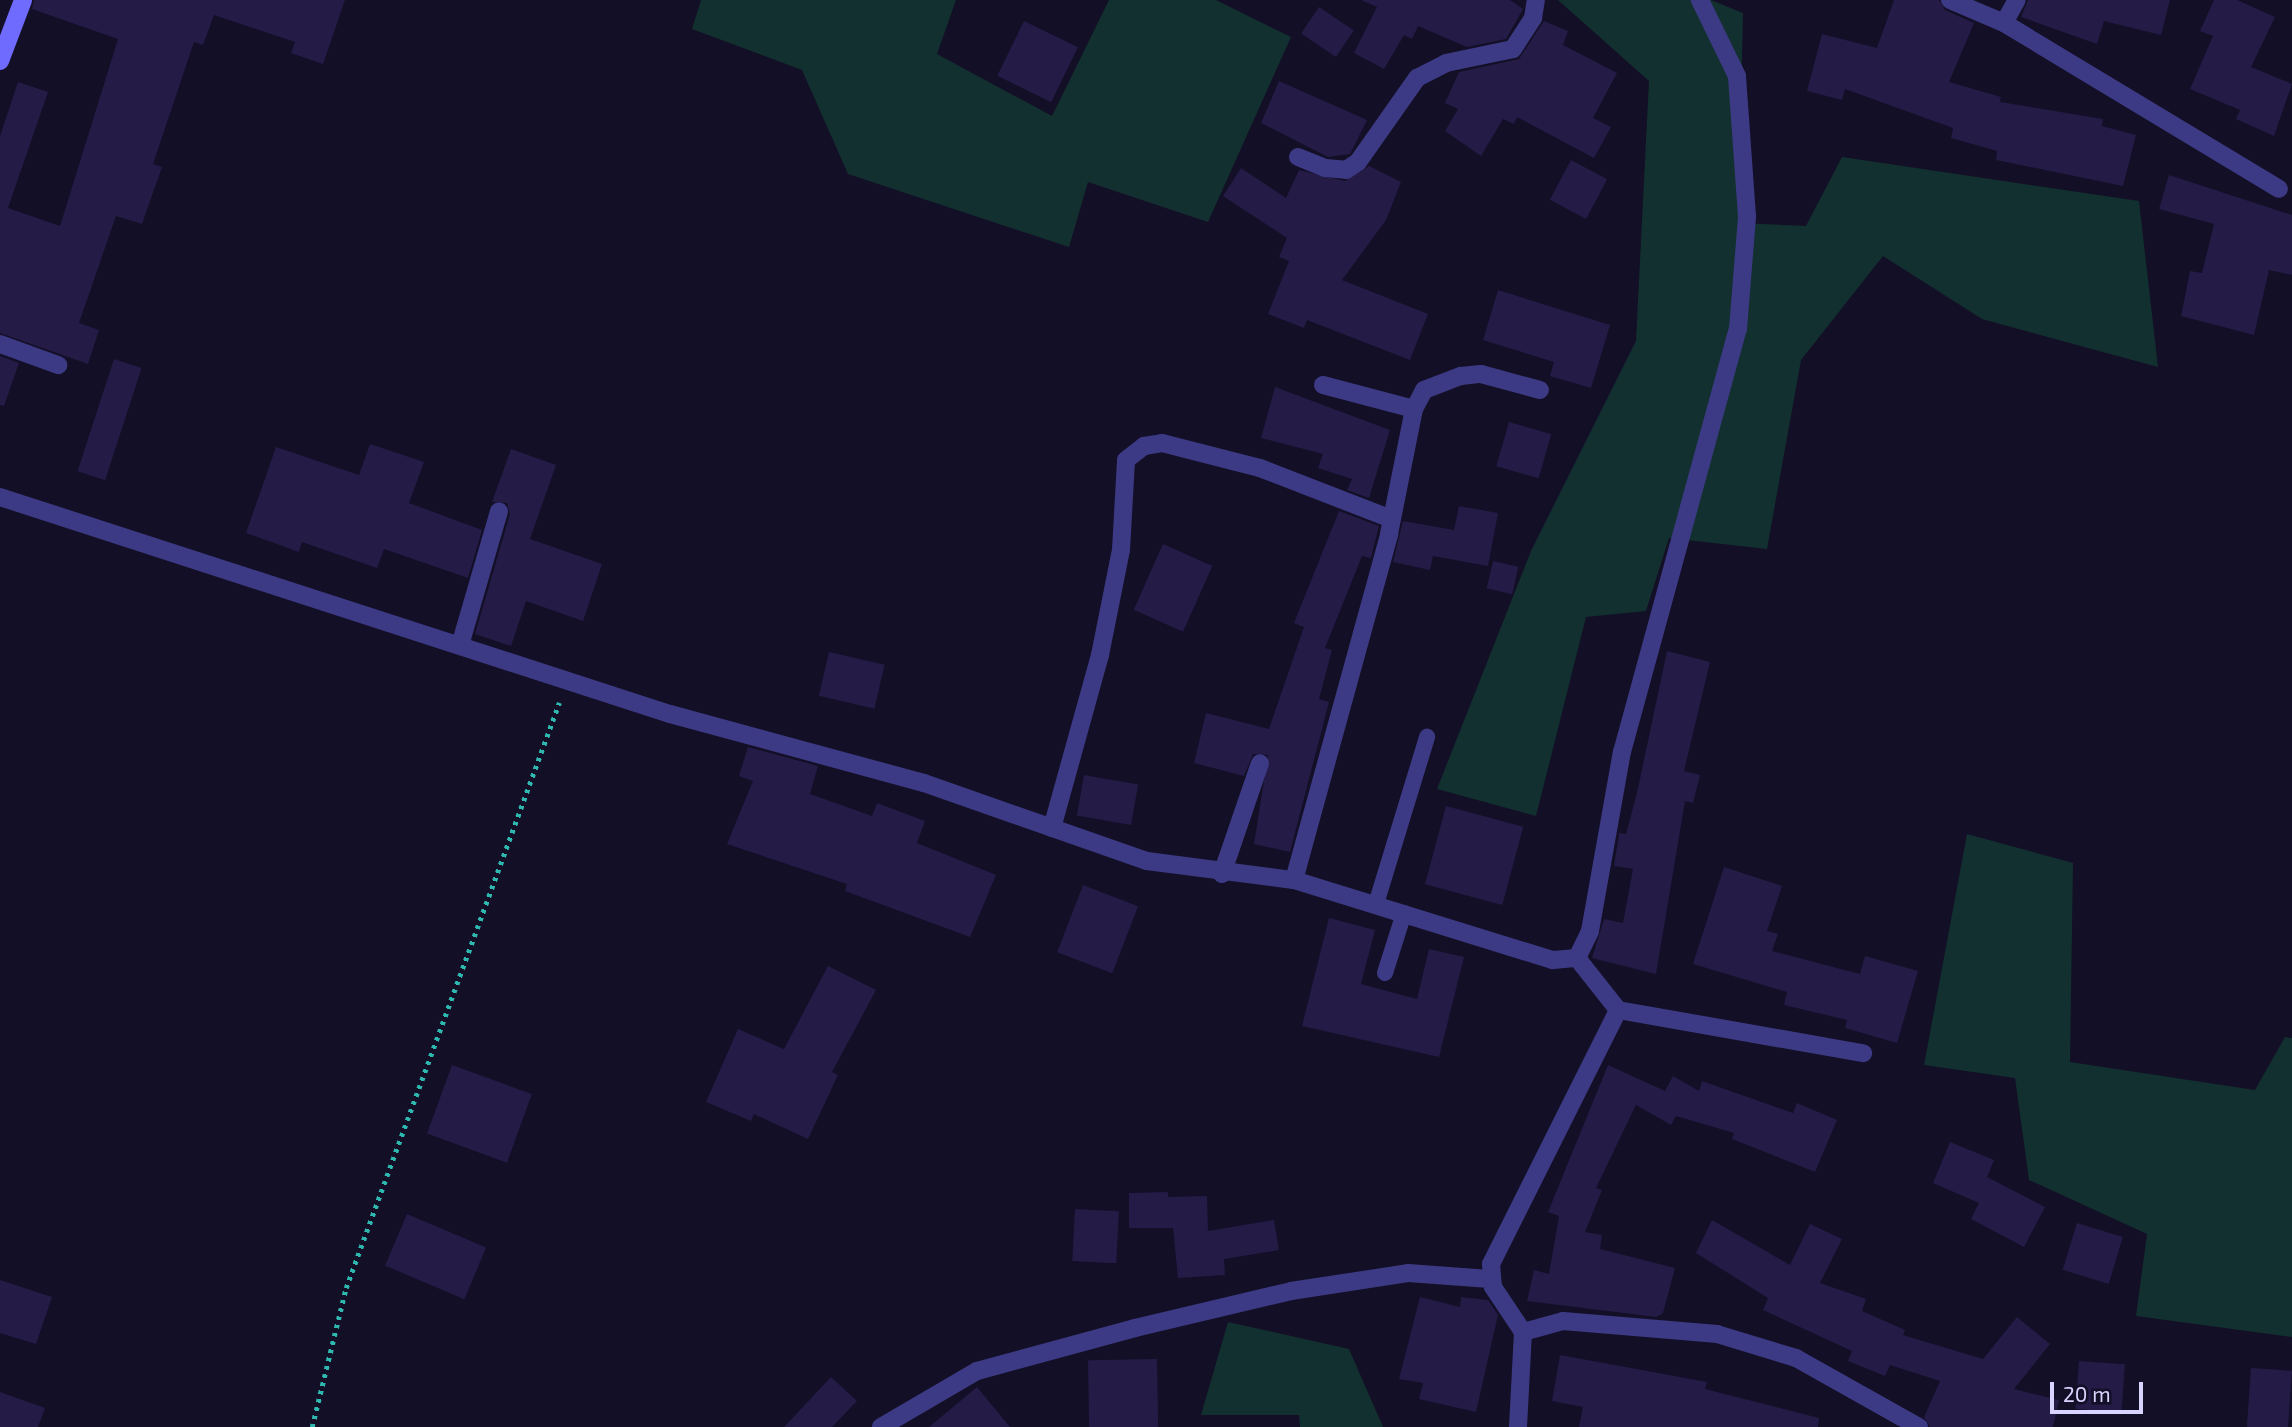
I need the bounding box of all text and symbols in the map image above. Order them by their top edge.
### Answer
scale bar [2054,1368,2147,1412]
text: 20 m [2063,1381,2111,1406]

